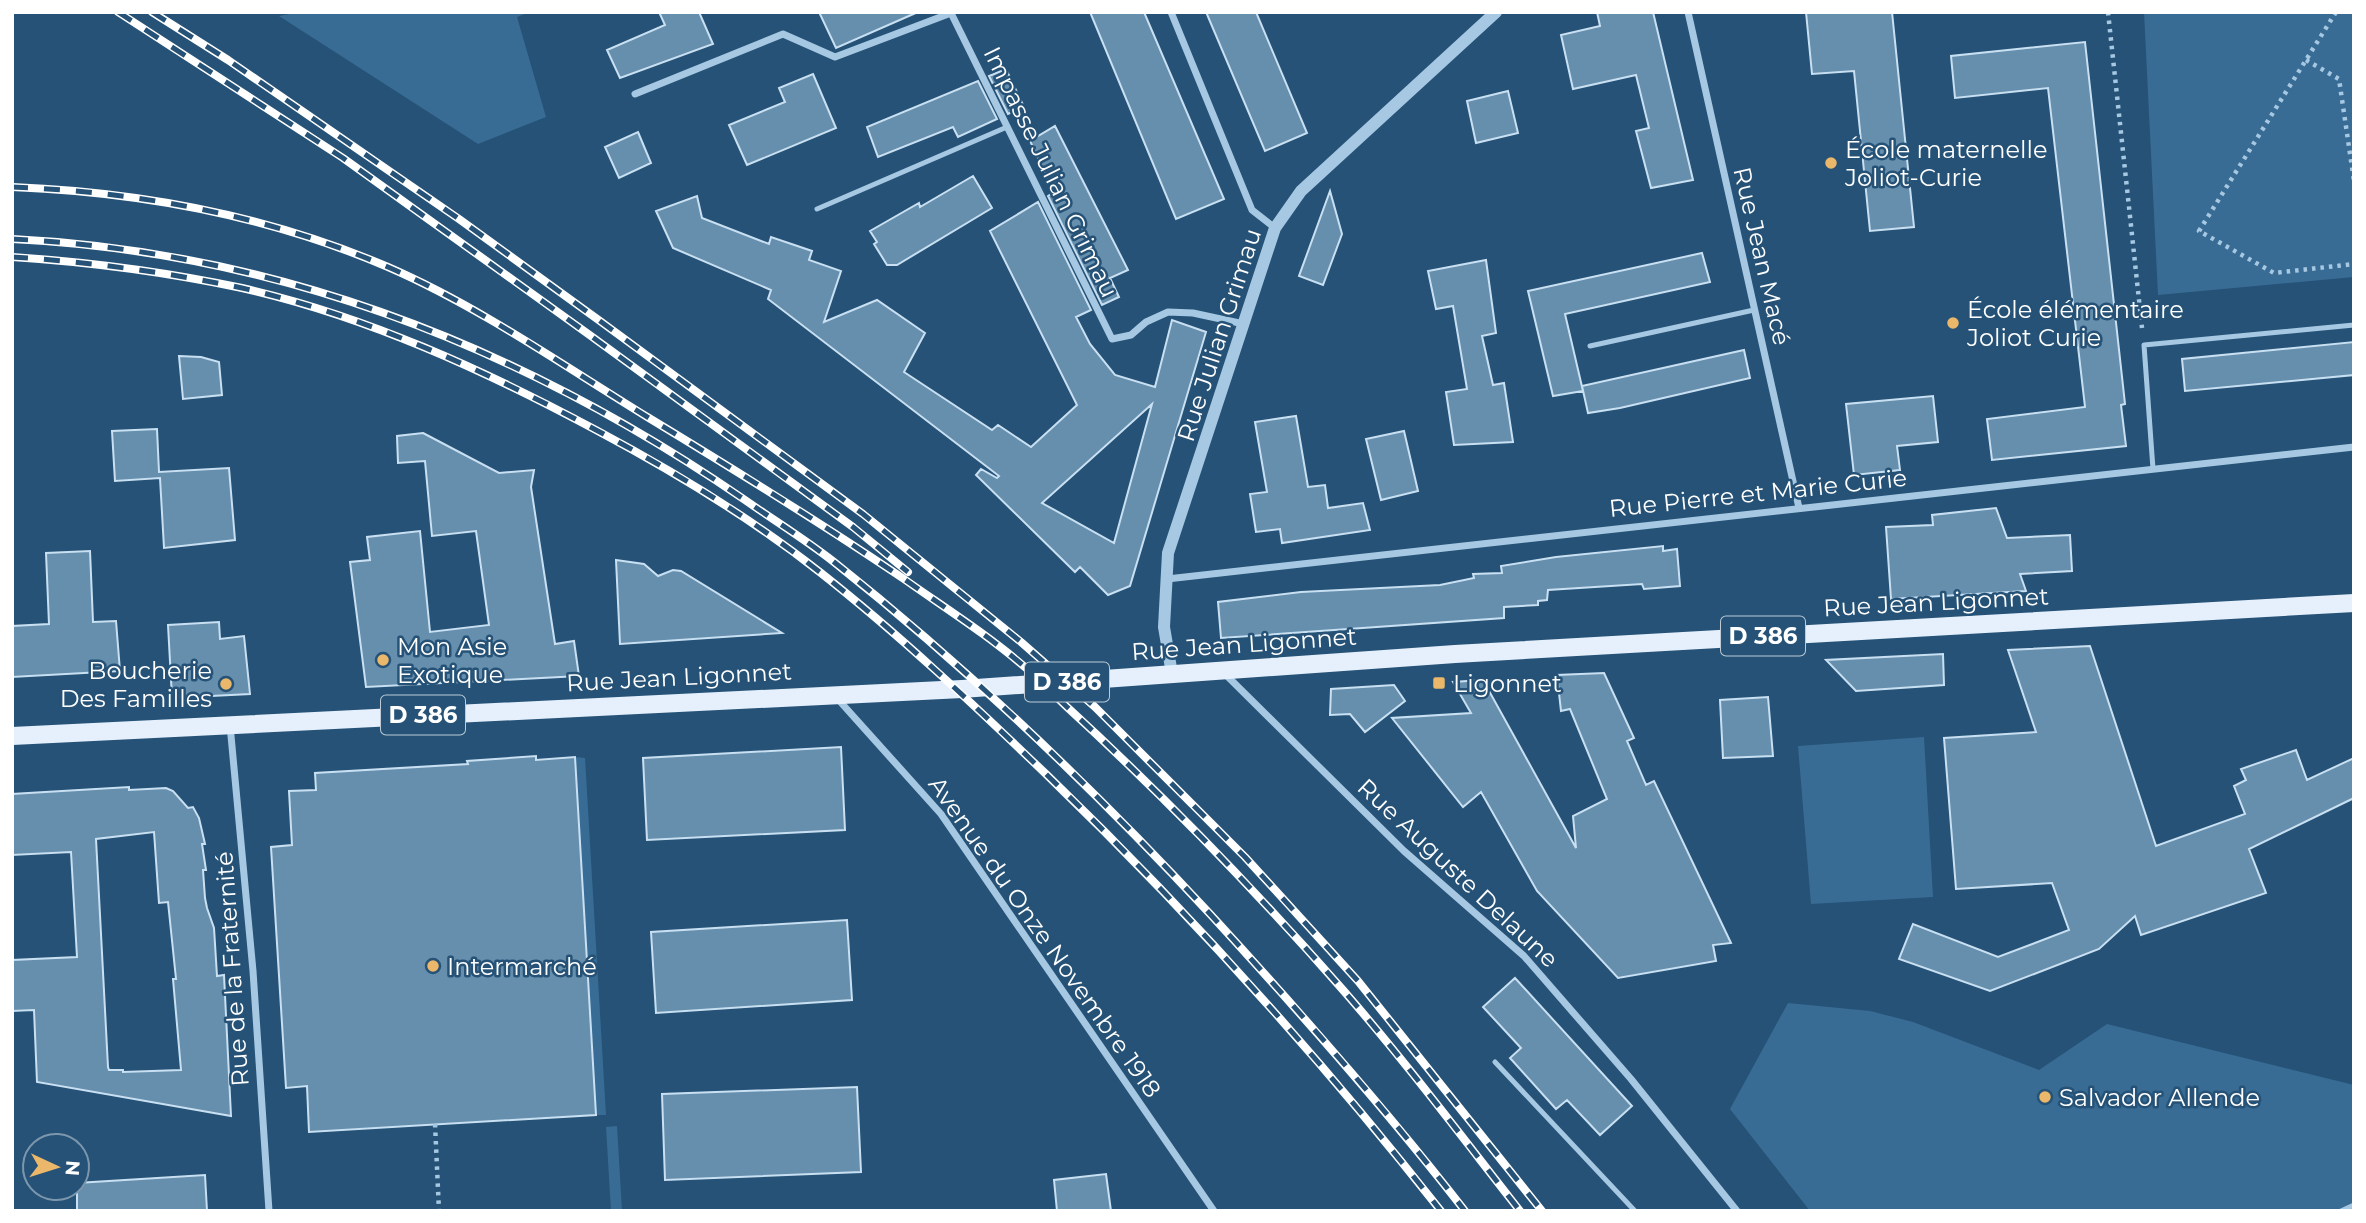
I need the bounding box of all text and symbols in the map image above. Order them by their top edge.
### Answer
street label: Impasse Julian Grimau [978,42,1124,302]
place label: École maternelle Joliot-Curie [1844,135,2047,192]
marker: École maternelle Joliot-Curie [1823,155,1839,171]
street label: Rue Jean Macé [1727,164,1797,348]
street label: Rue Julian Grimau [1171,225,1267,445]
place label: École élémentaire Joliot Curie [1966,295,2184,352]
marker: École élémentaire Joliot Curie [1945,315,1961,331]
street label: Rue Pierre et Marie Curie [1608,463,1908,523]
street label: Rue Jean Ligonnet [1822,582,2050,622]
road number: D 386 [1721,616,1805,656]
street label: Rue Jean Ligonnet [1130,622,1358,666]
place label: Mon Asie Exotique [397,632,507,689]
marker: Mon Asie Exotique [375,652,391,668]
place label: Boucherie Des Familles [60,656,212,713]
street label: Rue Jean Ligonnet [565,657,793,697]
road number: D 386 [1025,662,1109,702]
place label: Ligonnet [1453,669,1562,698]
marker: Ligonnet [1431,675,1447,691]
marker: Boucherie Des Familles [218,676,234,692]
road number: D 386 [381,695,465,734]
street label: Avenue du Onze Novembre 1918 [923,771,1167,1103]
street label: Rue Auguste Delaune [1352,773,1564,973]
street label: Rue de la Fraternité [209,851,255,1087]
place label: Intermarché [447,952,597,981]
marker: Intermarché [425,958,441,974]
place label: Salvador Allende [2059,1083,2260,1112]
marker: Salvador Allende [2037,1089,2053,1105]
north arrow [21,1132,91,1202]
text: N [60,1160,84,1177]

